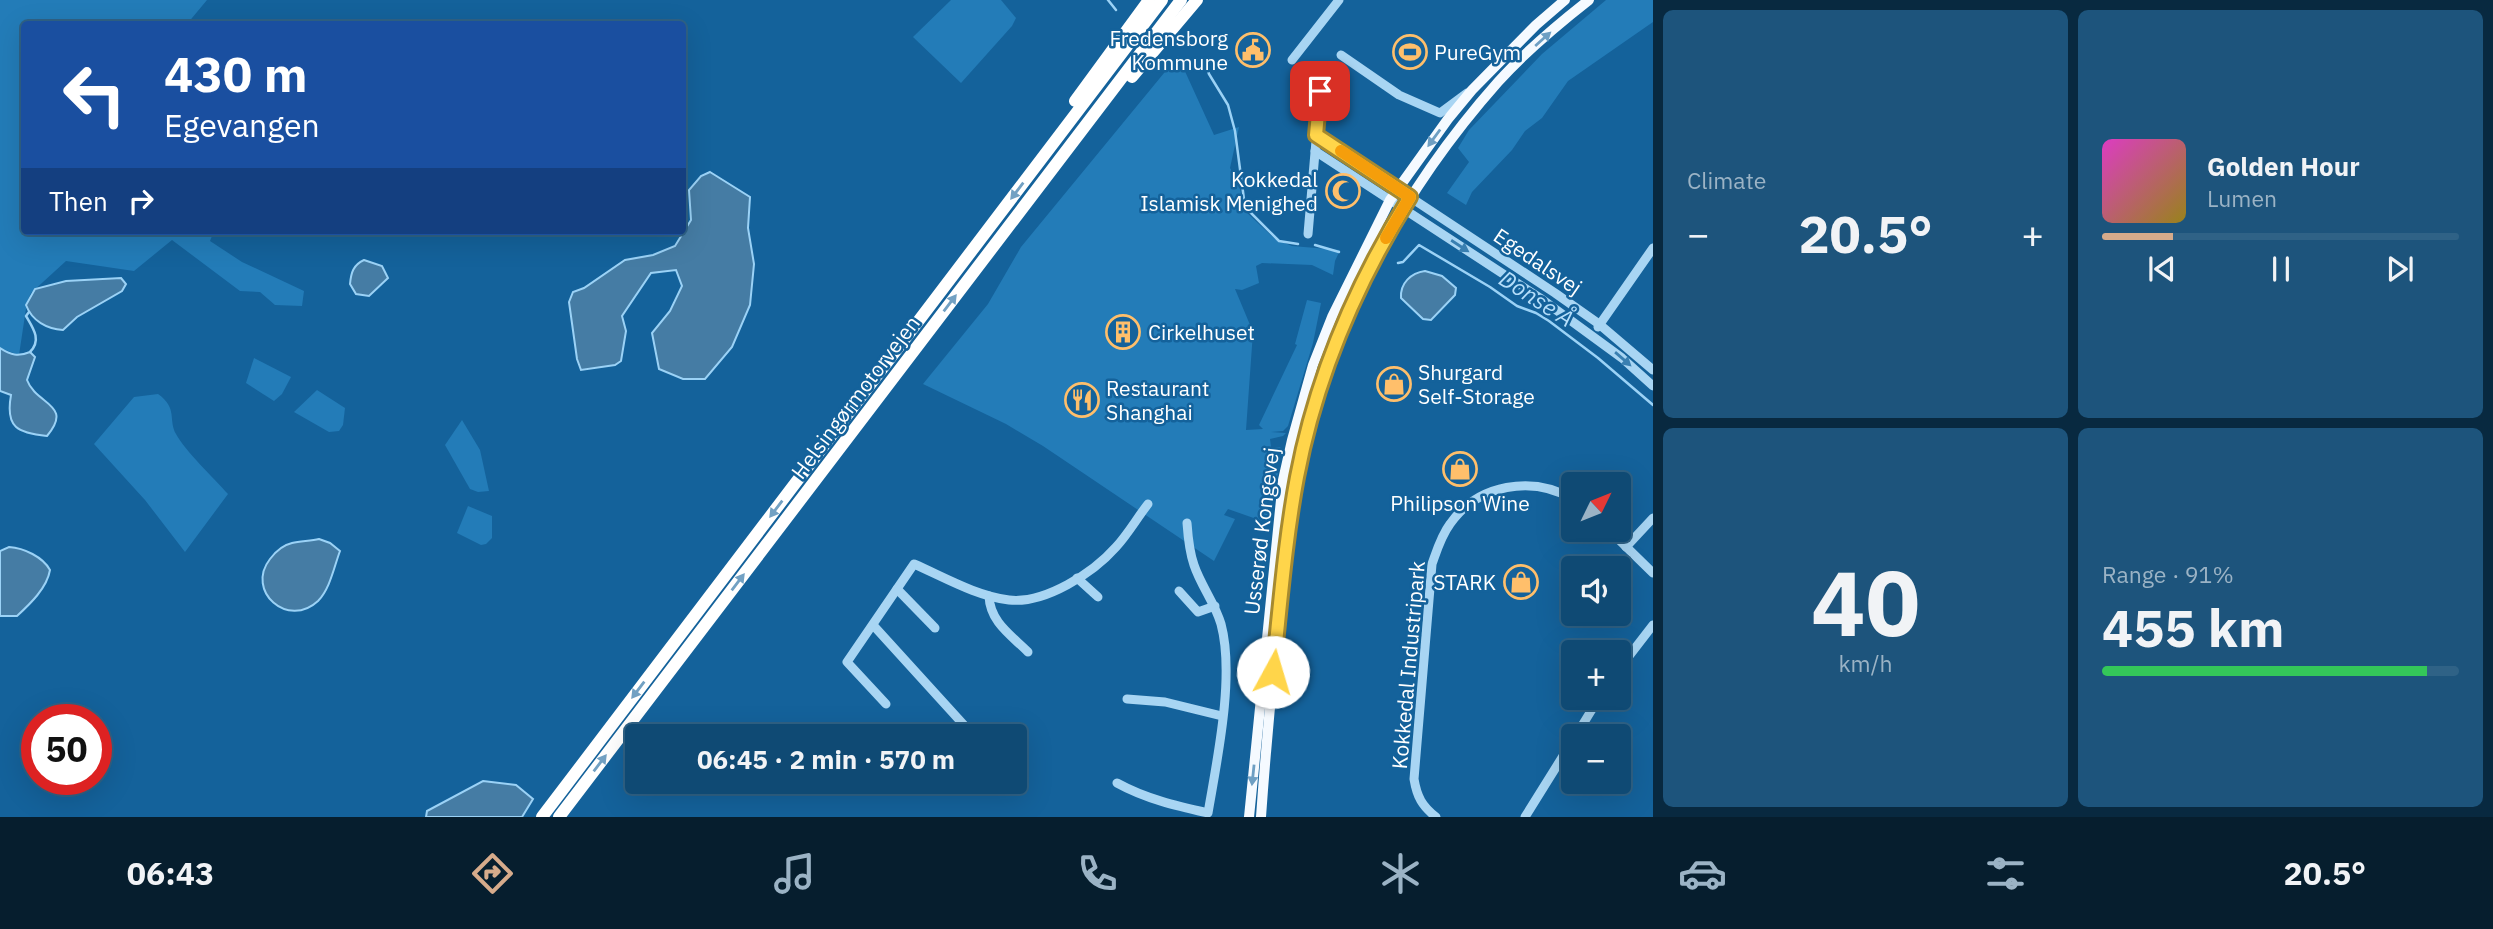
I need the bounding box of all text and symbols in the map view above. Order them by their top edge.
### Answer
place label: Fredensborg Kommune [1109,24,1228,76]
public building icon: Fredensborg Kommune [1234,31,1272,69]
one-way arrow [1534,31,1552,47]
sports icon: PureGym [1391,33,1429,71]
place label: PureGym [1434,38,1521,66]
text: 430 m [164,42,308,105]
icon: left [49,49,140,140]
pin [1290,61,1350,121]
icon: arrive [1301,72,1339,110]
text: Egevangen [164,104,320,146]
one-way arrow [1427,129,1441,147]
text: Golden Hour [2207,149,2360,183]
place label: Kokkedal Islamisk Menighed [1140,165,1318,217]
text: Climate [1687,165,1766,195]
mosque icon: Kokkedal Islamisk Menighed [1324,172,1362,210]
icon: right [122,182,160,220]
one-way arrow [1011,182,1025,200]
text: Lumen [2207,183,2277,213]
text: Then [49,184,108,218]
text: 20.5° [1798,200,1933,267]
text: − [1687,209,1710,258]
text: + [2021,209,2044,258]
street label: Egedalsvej [1488,221,1588,301]
one-way arrow [1451,239,1469,253]
icon: previous [2143,250,2181,288]
icon: pause [2262,250,2300,288]
icon: next [2381,250,2419,288]
water label: Donse Å [1494,263,1580,333]
one-way arrow [943,295,958,313]
street label: Helsingørmotorvejen [784,310,926,484]
building icon: Cirkelhuset [1104,313,1142,351]
place label: Cirkelhuset [1148,318,1255,346]
one-way arrow [1614,351,1632,367]
place label: Shurgard Self-Storage [1418,358,1535,410]
shop icon: Shurgard Self-Storage [1375,365,1413,403]
place label: Restaurant Shanghai [1106,374,1209,426]
restaurant icon: Restaurant Shanghai [1063,381,1101,419]
street label: Usserød Kongevej [1237,446,1285,616]
shop icon: Philipson Wine [1441,450,1479,488]
north arrow [1561,472,1631,542]
map controls [1561,472,1631,794]
place label: Philipson Wine [1390,489,1530,517]
one-way arrow [768,499,783,517]
text: 40 [1811,543,1920,661]
button: sound [1561,556,1631,626]
text: Range · 91% [2102,559,2234,589]
street label: Kokkedal Industripark [1385,560,1431,770]
shop icon: STARK [1502,563,1540,601]
place label: STARK [1433,568,1496,596]
one-way arrow [731,573,745,591]
text: 455 km [2102,594,2284,661]
position arrow [1236,635,1310,709]
button: + [1561,640,1631,710]
text: km/h [1838,648,1893,678]
one-way arrow [632,681,646,699]
speed limit sign: 50 [21,704,112,795]
button: − [1561,724,1631,794]
text: 06:45 · 2 min · 570 m [697,742,955,776]
one-way arrow [593,754,607,772]
one-way arrow [1247,765,1258,787]
icon: directions [468,849,517,898]
icon: music [770,849,819,898]
icon: phone [1073,849,1122,898]
icon: climate [1376,849,1425,898]
icon: car [1678,849,1727,898]
icon: filters [1981,849,2030,898]
text: 06:43 [127,852,214,894]
text: 20.5° [2284,852,2366,894]

